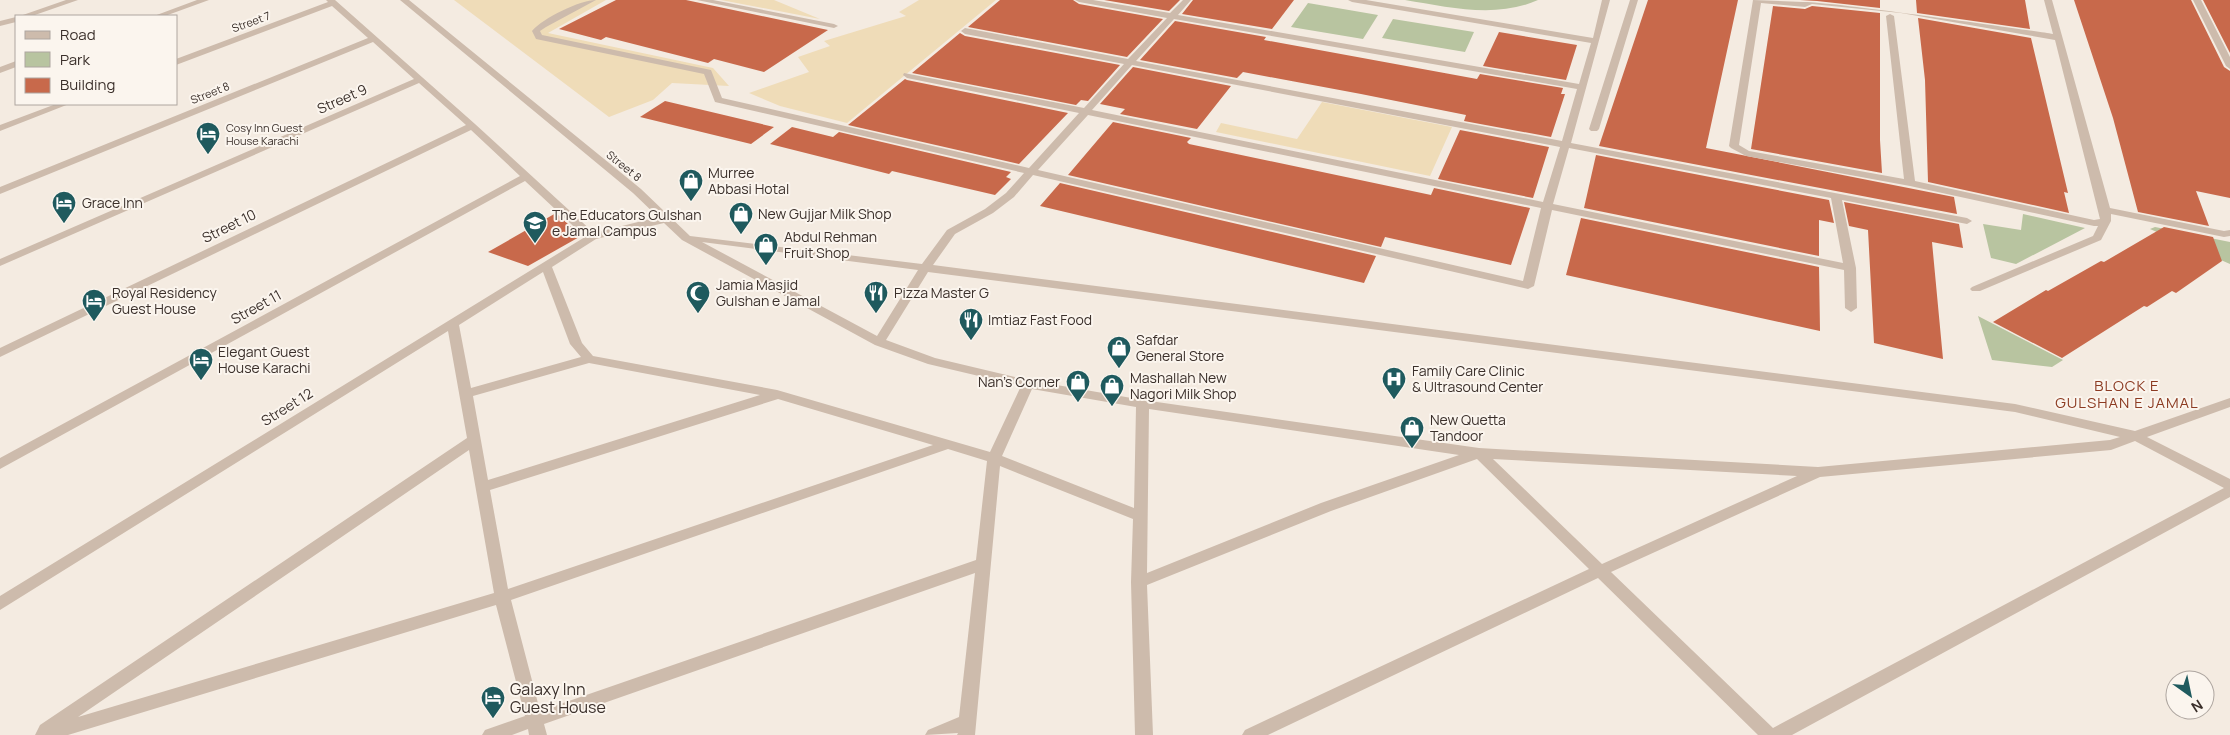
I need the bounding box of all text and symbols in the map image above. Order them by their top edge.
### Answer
street label: Street 7 [229,8,272,35]
legend [15,15,178,105]
text: Road [60,24,96,45]
text: Park [60,49,90,70]
text: Building [60,74,115,95]
street label: Street 8 [188,78,232,107]
street label: Street 9 [314,79,370,118]
place label: Cosy Inn Guest House Karachi [226,120,303,148]
hotel icon: Cosy Inn Guest House Karachi [195,121,221,155]
street label: Street 8 [604,147,645,184]
place label: Murree Abbasi Hotal [708,163,789,198]
shop icon: Murree Abbasi Hotal [678,168,704,202]
hotel icon: Grace Inn [51,190,77,224]
place label: Grace Inn [82,193,143,212]
shop icon: New Gujjar Milk Shop [728,201,754,235]
street label: Street 10 [199,204,259,247]
place label: New Gujjar Milk Shop [758,204,891,223]
place label: The Educators Gulshan e Jamal Campus [552,205,701,240]
school or university icon: The Educators Gulshan e Jamal Campus [522,210,548,244]
place label: Abdul Rehman Fruit Shop [784,227,877,262]
shop icon: Abdul Rehman Fruit Shop [753,232,779,266]
place label: Jamia Masjid Gulshan e Jamal [716,275,820,310]
mosque icon: Jamia Masjid Gulshan e Jamal [685,280,711,314]
restaurant icon: Pizza Master G [863,280,889,314]
place label: Royal Residency Guest House [112,283,217,318]
place label: Pizza Master G [894,283,989,302]
street label: Street 11 [227,285,284,328]
hotel icon: Royal Residency Guest House [81,288,107,322]
restaurant icon: Imtiaz Fast Food [958,307,984,341]
place label: Imtiaz Fast Food [988,310,1092,329]
place label: Safdar General Store [1136,330,1224,365]
shop icon: Safdar General Store [1106,335,1132,369]
place label: Elegant Guest House Karachi [218,342,310,377]
hotel icon: Elegant Guest House Karachi [188,347,214,381]
place label: Family Care Clinic & Ultrasound Center [1412,361,1543,396]
hospital icon: Family Care Clinic & Ultrasound Center [1381,366,1407,400]
place label: Mashallah New Nagori Milk Shop [1130,368,1237,403]
shop icon: Nan’s Corner [1065,369,1091,403]
place label: Nan’s Corner [978,372,1060,391]
shop icon: Mashallah New Nagori Milk Shop [1099,373,1125,407]
district label: BLOCK E GULSHAN E JAMAL [2055,375,2199,413]
street label: Street 12 [257,383,316,430]
place label: New Quetta Tandoor [1430,410,1506,445]
shop icon: New Quetta Tandoor [1399,415,1425,449]
north arrow [2165,670,2215,720]
place label: Galaxy Inn Guest House [510,678,606,718]
hotel icon: Galaxy Inn Guest House [480,685,506,719]
text: N [2188,696,2207,717]

